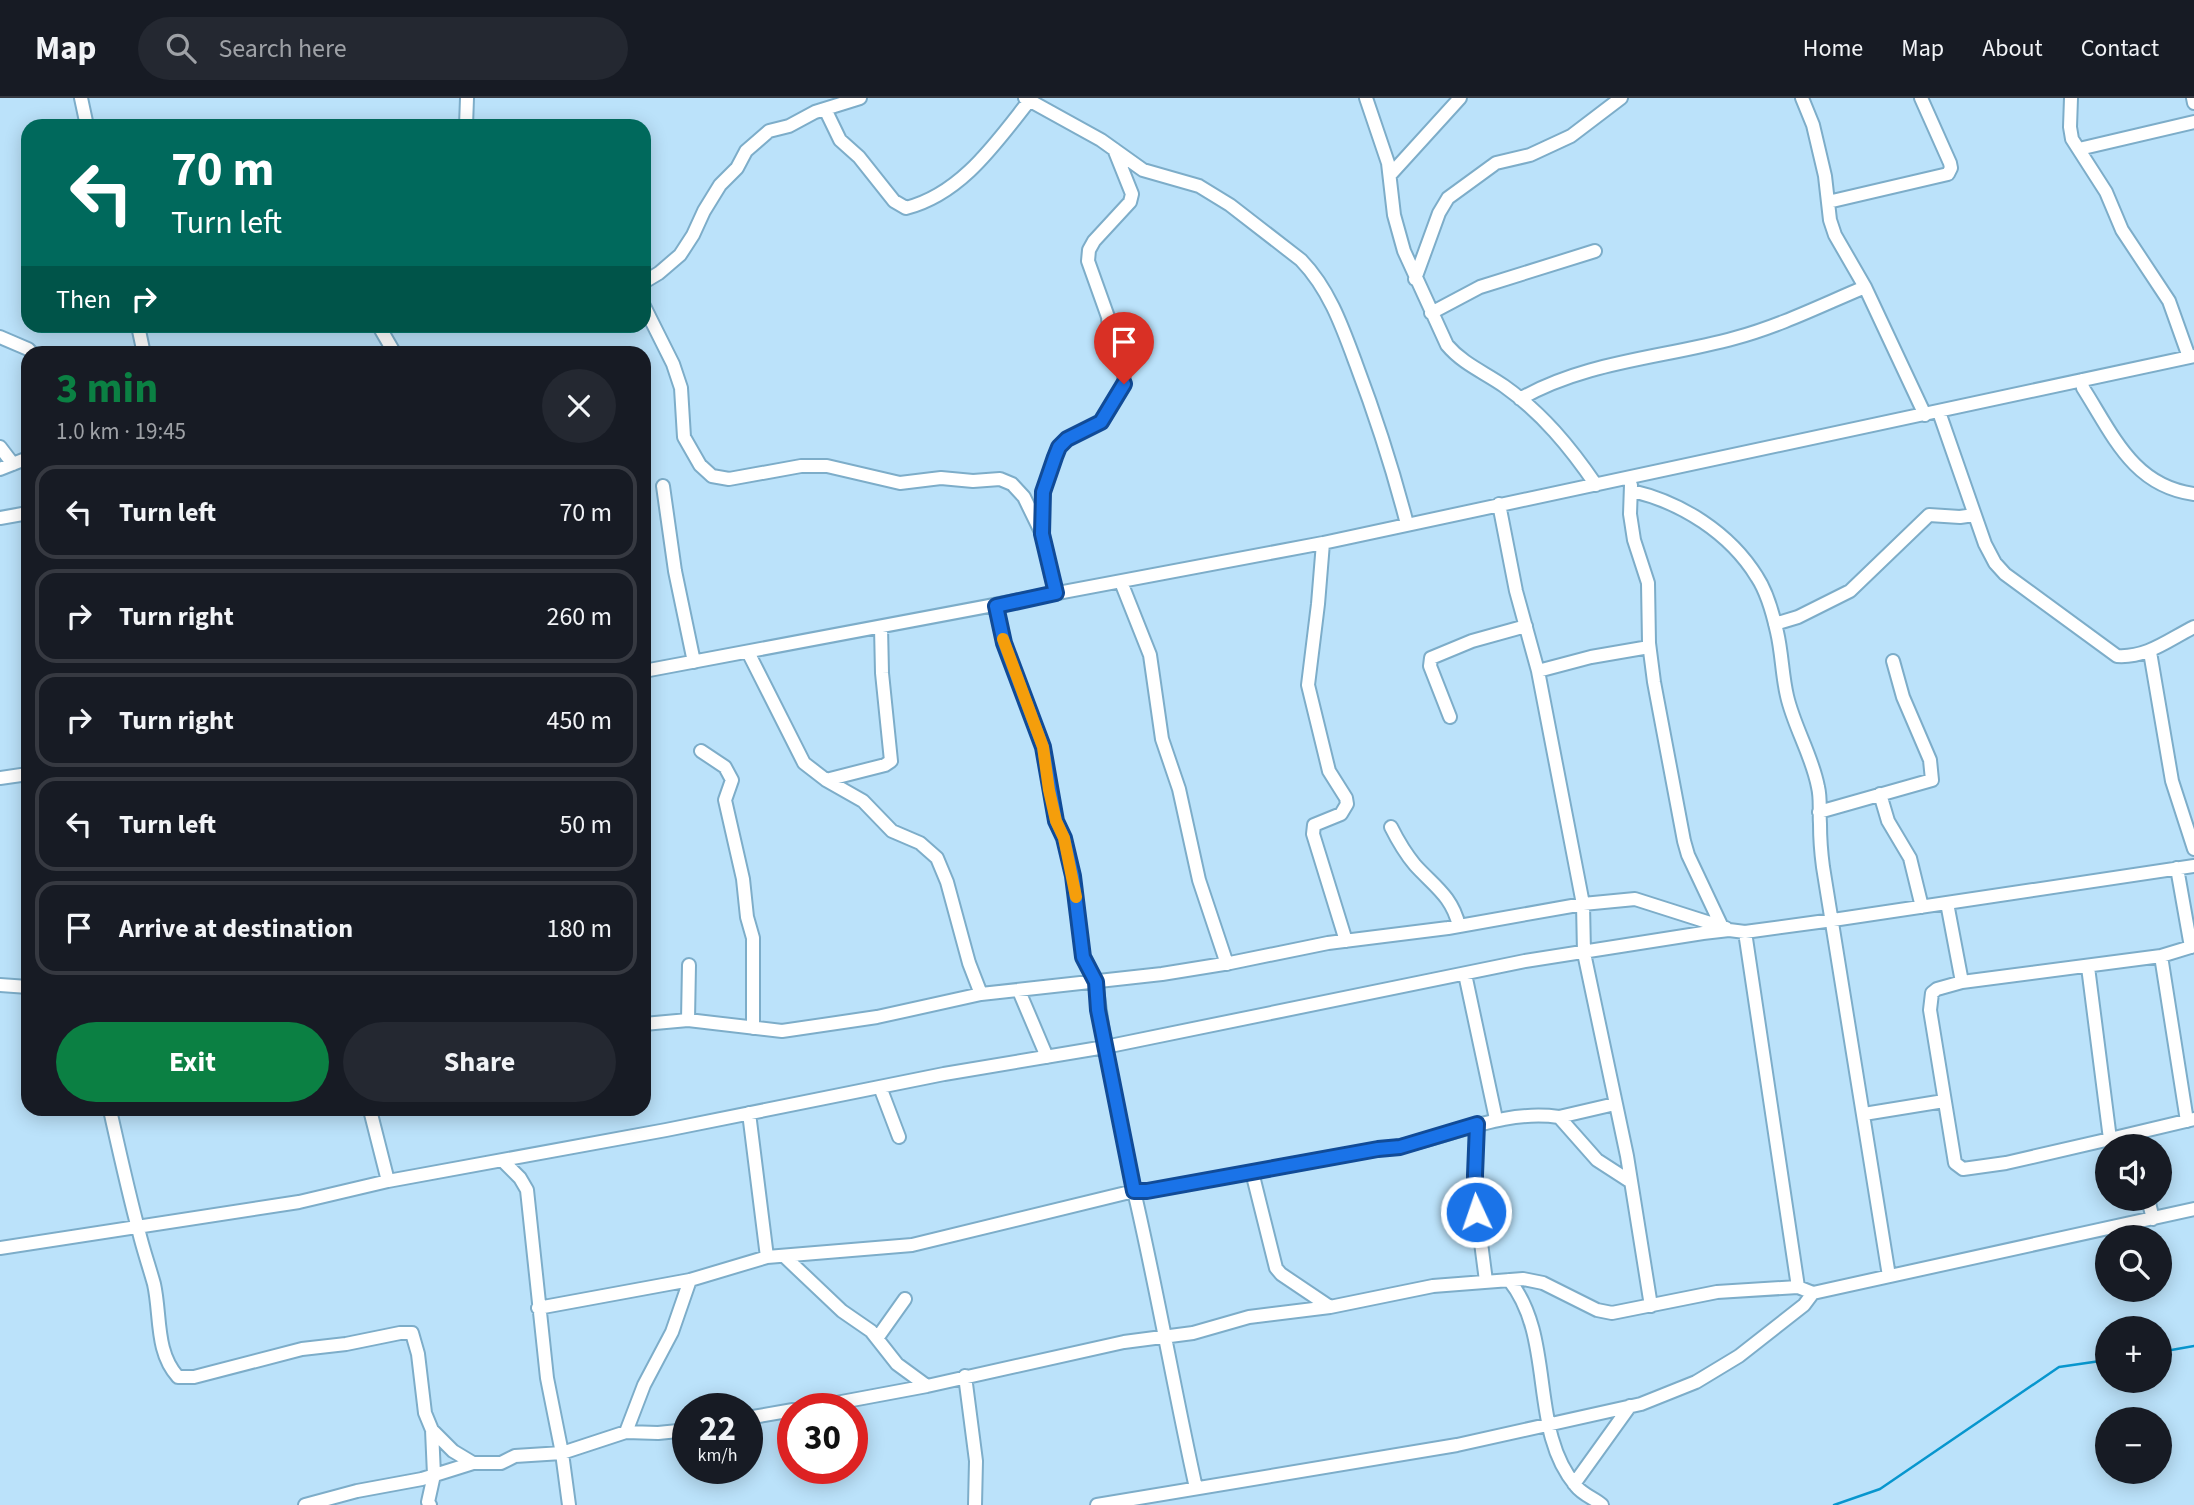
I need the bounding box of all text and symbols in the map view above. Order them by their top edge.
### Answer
search box [138,17,628,80]
text: Map [35,25,96,72]
icon: search [162,29,200,67]
text: Search here [218,30,347,67]
text: Home [1803,31,1863,66]
text: Map [1901,31,1944,66]
text: About [1982,31,2043,66]
text: Contact [2081,31,2159,66]
text: 70 m [171,135,275,205]
icon: left [56,147,147,238]
text: Turn left [171,200,282,246]
icon: right [125,280,163,318]
text: Then [56,281,111,318]
pin [1094,312,1154,384]
icon: arrive [1105,323,1143,361]
text: 3 min [56,359,158,419]
button: close [542,369,616,443]
text: 1.0 km · 19:45 [56,415,186,448]
icon: left [60,493,98,531]
text: Turn left [119,494,216,531]
text: 70 m [559,494,612,531]
icon: right [60,597,98,635]
text: Turn right [119,598,234,635]
text: 260 m [546,598,612,635]
icon: right [60,701,98,739]
text: Turn right [119,702,234,739]
text: 450 m [546,702,612,739]
icon: left [60,805,98,843]
text: Turn left [119,806,216,843]
text: 50 m [559,806,612,843]
icon: arrive [60,909,98,947]
text: Arrive at destination [119,910,353,947]
text: 180 m [546,910,612,947]
button: Exit [56,1022,329,1102]
button: Share [343,1022,616,1102]
map controls [2095,1134,2172,1484]
button: sound [2095,1134,2172,1211]
position arrow [1439,1175,1513,1249]
button: search [2095,1225,2172,1302]
button: + [2095,1316,2172,1393]
speed limit sign: 30 [777,1393,868,1484]
text: 22 [699,1404,736,1454]
button: − [2095,1407,2172,1484]
text: km/h [698,1443,737,1468]

